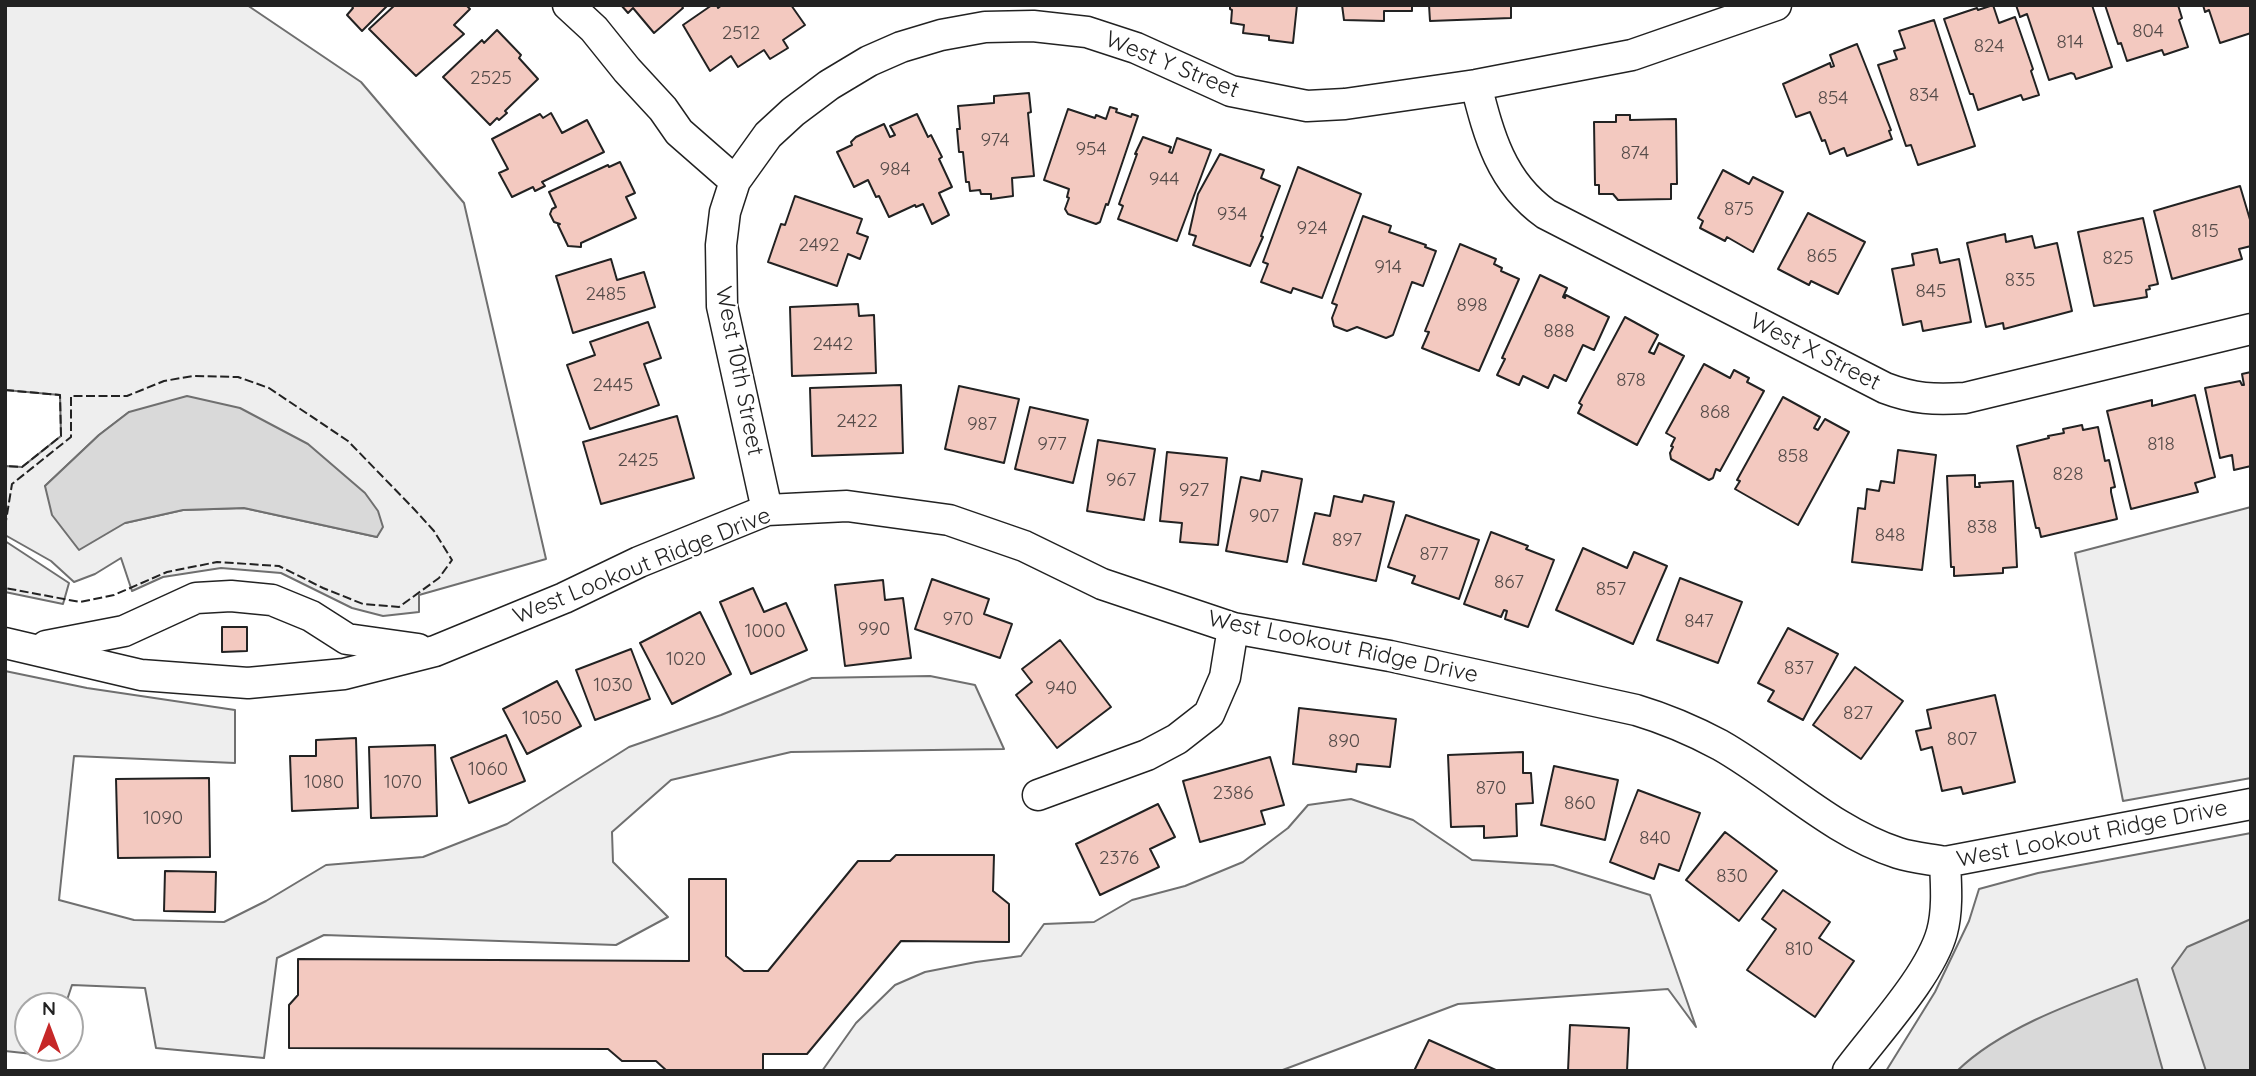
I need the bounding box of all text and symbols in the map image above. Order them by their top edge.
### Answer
house number: 804 [2132,20,2164,42]
house number: 2512 [722,22,760,44]
street label: West Y Street [1101,26,1243,104]
house number: 814 [2056,31,2084,53]
house number: 824 [1974,35,2004,57]
house number: 2525 [470,67,512,89]
house number: 834 [1909,84,1939,106]
house number: 854 [1818,87,1848,109]
house number: 974 [980,129,1010,151]
house number: 954 [1076,138,1106,160]
house number: 874 [1621,142,1649,164]
house number: 984 [880,158,910,180]
house number: 944 [1149,168,1179,190]
house number: 875 [1724,198,1754,220]
house number: 934 [1217,203,1247,225]
house number: 924 [1297,217,1327,239]
house number: 815 [2191,220,2219,242]
house number: 2492 [798,234,840,256]
house number: 865 [1807,245,1837,267]
house number: 825 [2102,247,2134,269]
house number: 914 [1374,256,1402,278]
house number: 835 [2005,269,2035,291]
house number: 845 [1916,280,1946,302]
house number: 2485 [586,283,626,305]
street label: West 10th Street [709,284,769,458]
house number: 898 [1456,294,1488,316]
street label: West X Street [1745,307,1885,397]
house number: 888 [1544,320,1574,342]
house number: 2442 [813,333,853,355]
house number: 878 [1616,369,1646,391]
house number: 2445 [593,374,633,396]
house number: 868 [1700,401,1730,423]
house number: 2422 [836,410,878,432]
house number: 987 [967,413,997,435]
house number: 977 [1037,433,1067,455]
house number: 818 [2147,433,2175,455]
house number: 858 [1778,445,1808,467]
house number: 2425 [617,449,659,471]
house number: 828 [2052,463,2084,485]
house number: 967 [1106,469,1136,491]
house number: 927 [1179,479,1209,501]
street label: West Lookout Ridge Drive [509,502,775,630]
house number: 907 [1249,505,1279,527]
house number: 838 [1967,516,1997,538]
house number: 848 [1875,524,1905,546]
house number: 897 [1332,529,1362,551]
house number: 877 [1419,543,1449,565]
house number: 867 [1494,571,1524,593]
house number: 857 [1596,578,1626,600]
street label: West Lookout Ridge Drive [1205,605,1481,689]
house number: 970 [942,608,974,630]
house number: 847 [1684,610,1714,632]
house number: 990 [858,618,890,640]
house number: 1000 [745,620,785,642]
house number: 1020 [666,648,706,670]
house number: 837 [1784,657,1814,679]
house number: 1030 [593,674,633,696]
house number: 940 [1045,677,1077,699]
house number: 827 [1843,702,1873,724]
house number: 1050 [522,707,562,729]
house number: 807 [1947,728,1977,750]
house number: 890 [1328,730,1360,752]
house number: 1060 [468,758,508,780]
house number: 1080 [304,771,344,793]
house number: 1070 [384,771,422,793]
house number: 870 [1476,777,1506,799]
house number: 2386 [1213,782,1253,804]
house number: 860 [1564,792,1596,814]
street label: West Lookout Ridge Drive [1954,794,2230,874]
house number: 1090 [143,807,183,829]
house number: 840 [1639,827,1671,849]
house number: 2376 [1099,847,1139,869]
house number: 830 [1716,865,1748,887]
house number: 810 [1785,938,1813,960]
north arrow [14,992,84,1062]
text: N [42,996,56,1020]

